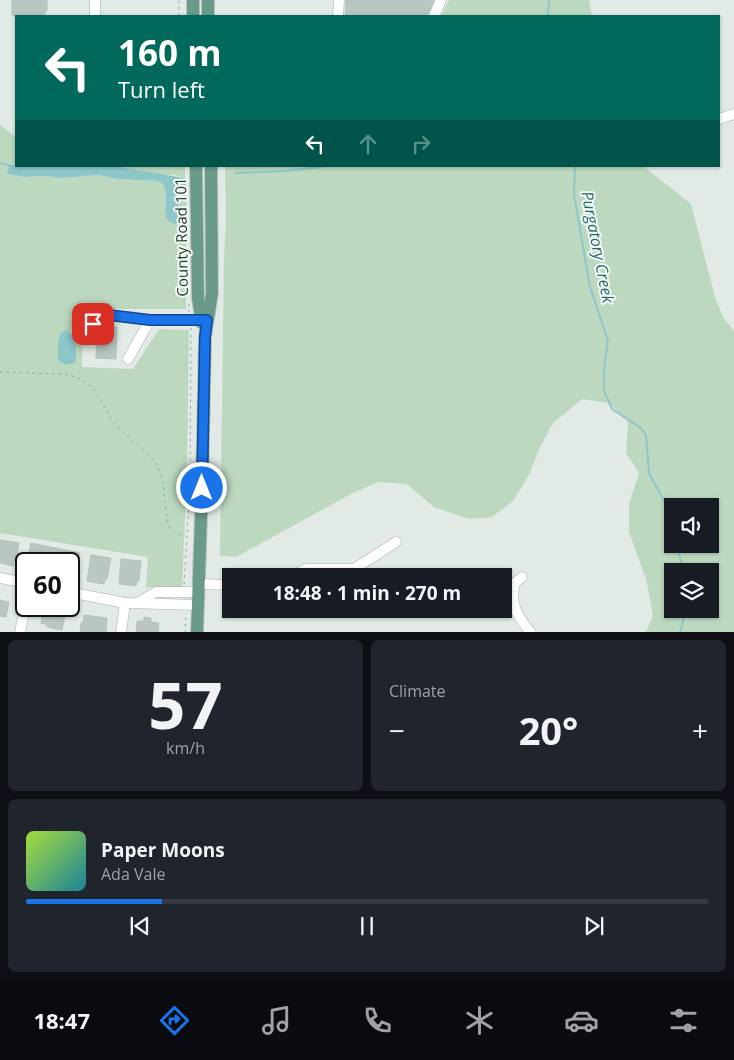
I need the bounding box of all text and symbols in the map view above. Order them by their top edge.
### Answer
text: 160 m [118,29,222,76]
icon: left [35,35,100,100]
text: Turn left [118,74,205,104]
icon: left [301,130,329,158]
icon: ahead [354,130,382,158]
icon: right [407,130,435,158]
street label: County Road 101 [170,177,192,297]
water label: Purgatory Creek [576,189,620,306]
pin [72,303,114,345]
icon: arrive [79,310,107,338]
position arrow [175,461,227,513]
map controls [664,498,719,618]
button: sound [664,498,719,553]
speed limit sign: 60 [15,552,80,617]
button: layers [664,563,719,618]
text: 18:48 · 1 min · 270 m [273,580,461,606]
text: 57 [148,660,223,748]
text: Climate [389,680,446,702]
text: 20° [519,704,578,756]
text: − [389,711,405,749]
text: + [692,711,708,749]
text: km/h [166,737,205,759]
text: Paper Moons [101,837,225,863]
text: Ada Vale [101,863,165,885]
icon: previous [126,912,154,940]
icon: pause [353,912,381,940]
icon: next [580,912,608,940]
icon: directions [157,1003,192,1038]
icon: music [259,1003,294,1038]
icon: phone [360,1003,395,1038]
icon: climate [462,1003,497,1038]
icon: car [564,1003,599,1038]
icon: filters [666,1003,701,1038]
text: 18:47 [33,1005,90,1035]

